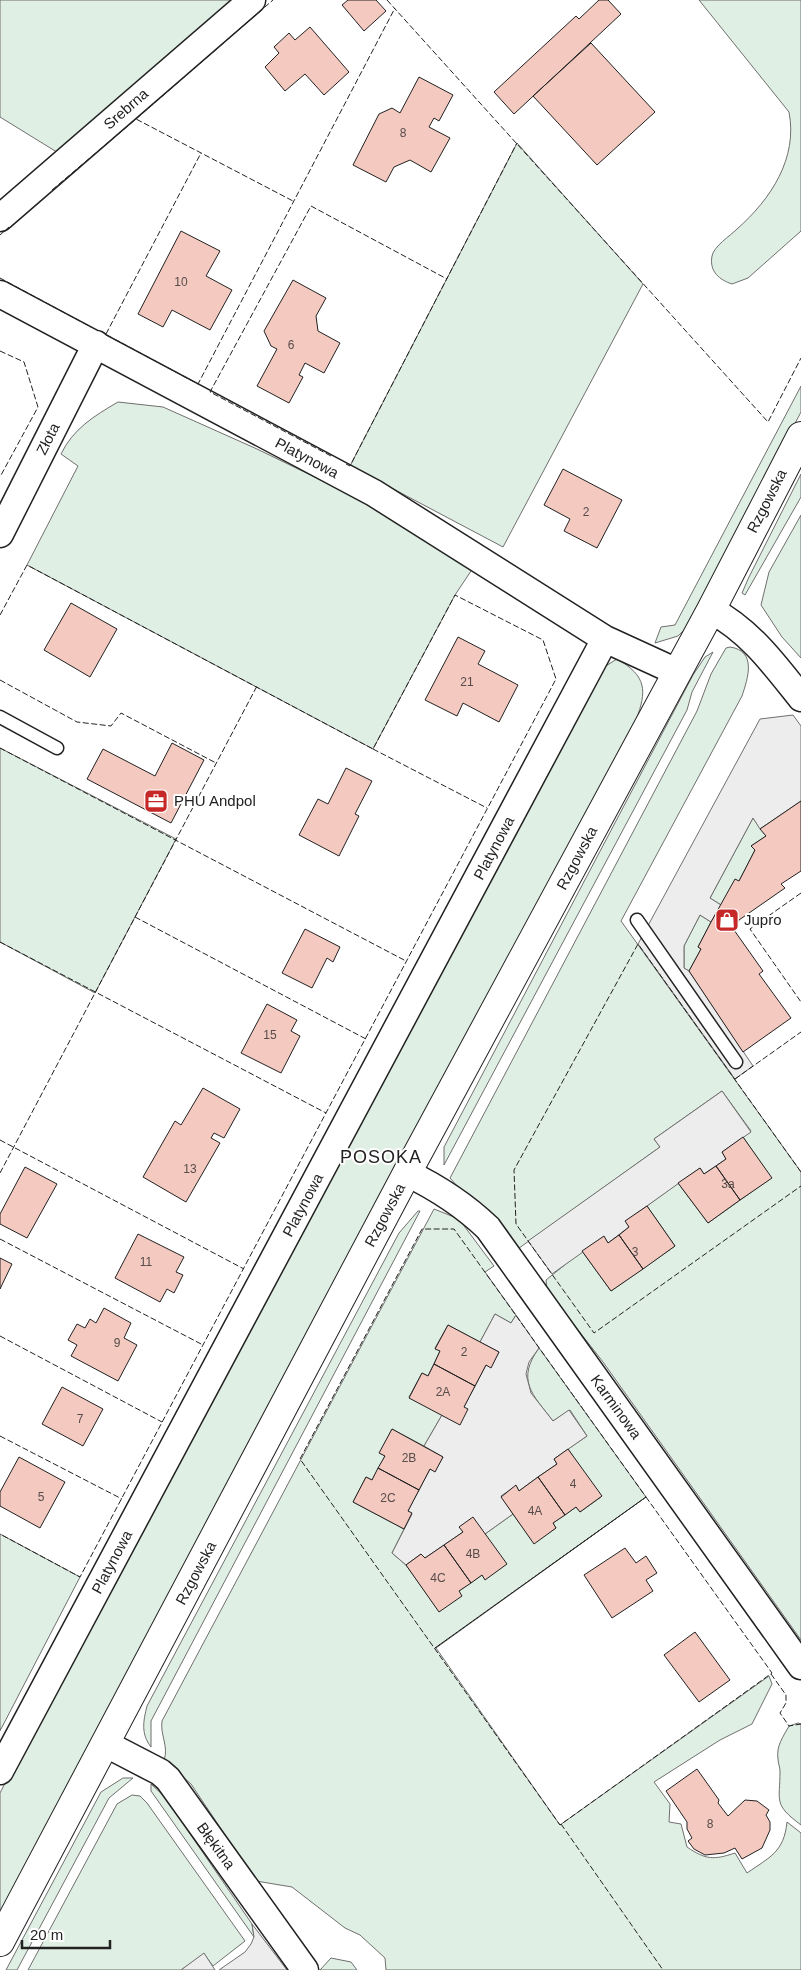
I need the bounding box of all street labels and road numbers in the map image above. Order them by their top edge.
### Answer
street label: Srebrna [100,84,152,133]
street label: Złota [32,419,63,457]
street label: Platynowa [273,434,342,482]
street label: Rzgowska [743,466,790,535]
street label: Platynowa [470,813,518,882]
street label: Rzgowska [553,823,601,892]
street label: Platynowa [279,1170,327,1239]
street label: Rzgowska [361,1180,409,1249]
street label: Karminowa [587,1371,646,1443]
street label: Platynowa [88,1527,136,1596]
street label: Rzgowska [172,1538,220,1607]
street label: Błękitna [194,1819,239,1873]

